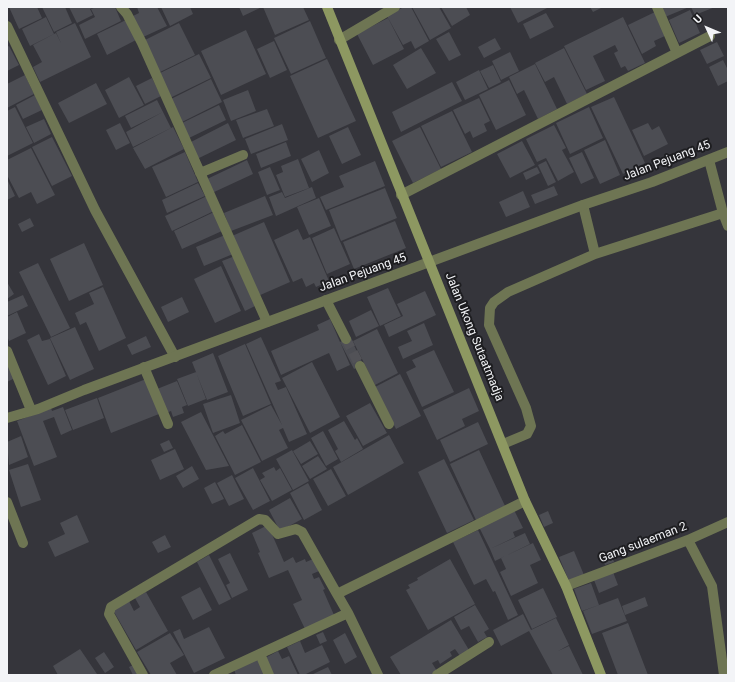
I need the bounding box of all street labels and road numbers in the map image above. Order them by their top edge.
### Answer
street label: Jalan Pejuang 45 [622,138,712,184]
street label: Jalan Pejuang 45 [317,251,409,295]
street label: Jalan Ukong Sutaatmadja [442,271,506,403]
street label: Gang sulaeman 2 [597,520,689,566]

